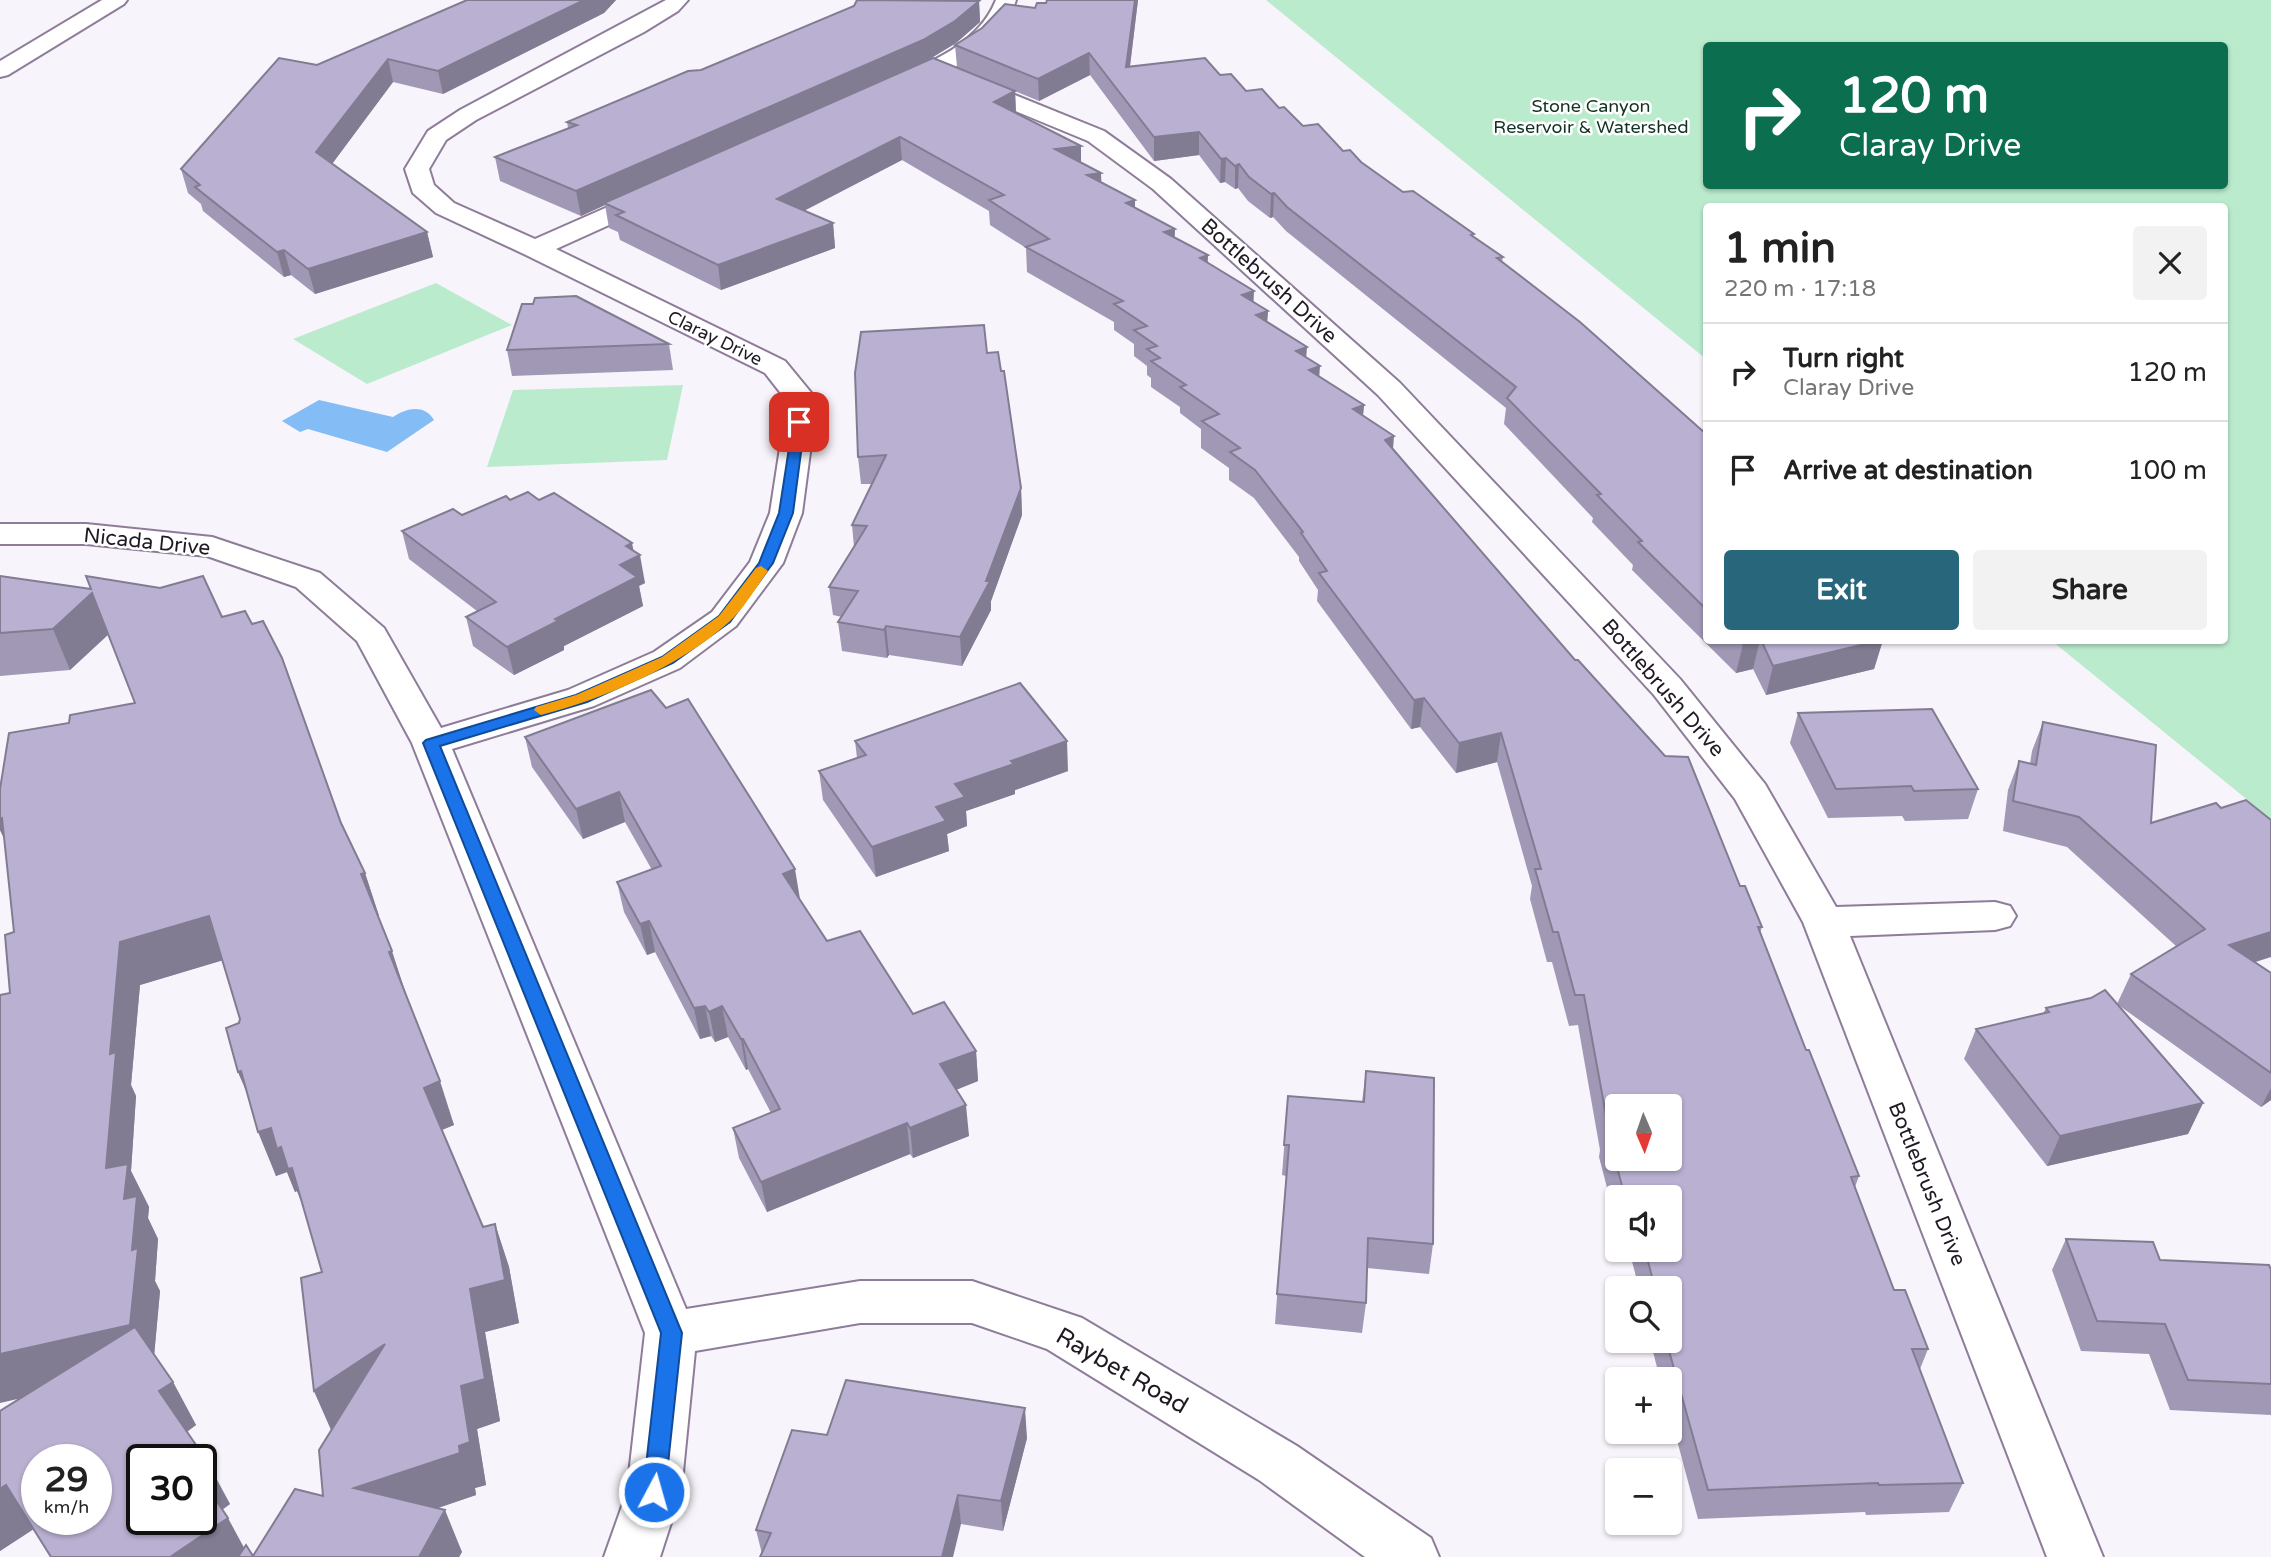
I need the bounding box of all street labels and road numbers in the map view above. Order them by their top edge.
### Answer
street label: Bottlebrush Drive [1196,213,1342,349]
street label: Claray Drive [664,306,766,370]
street label: Nicada Drive [82,523,212,561]
street label: Bottlebrush Drive [1596,614,1730,762]
street label: Bottlebrush Drive [1883,1098,1971,1270]
street label: Raybet Road [1051,1322,1193,1420]

